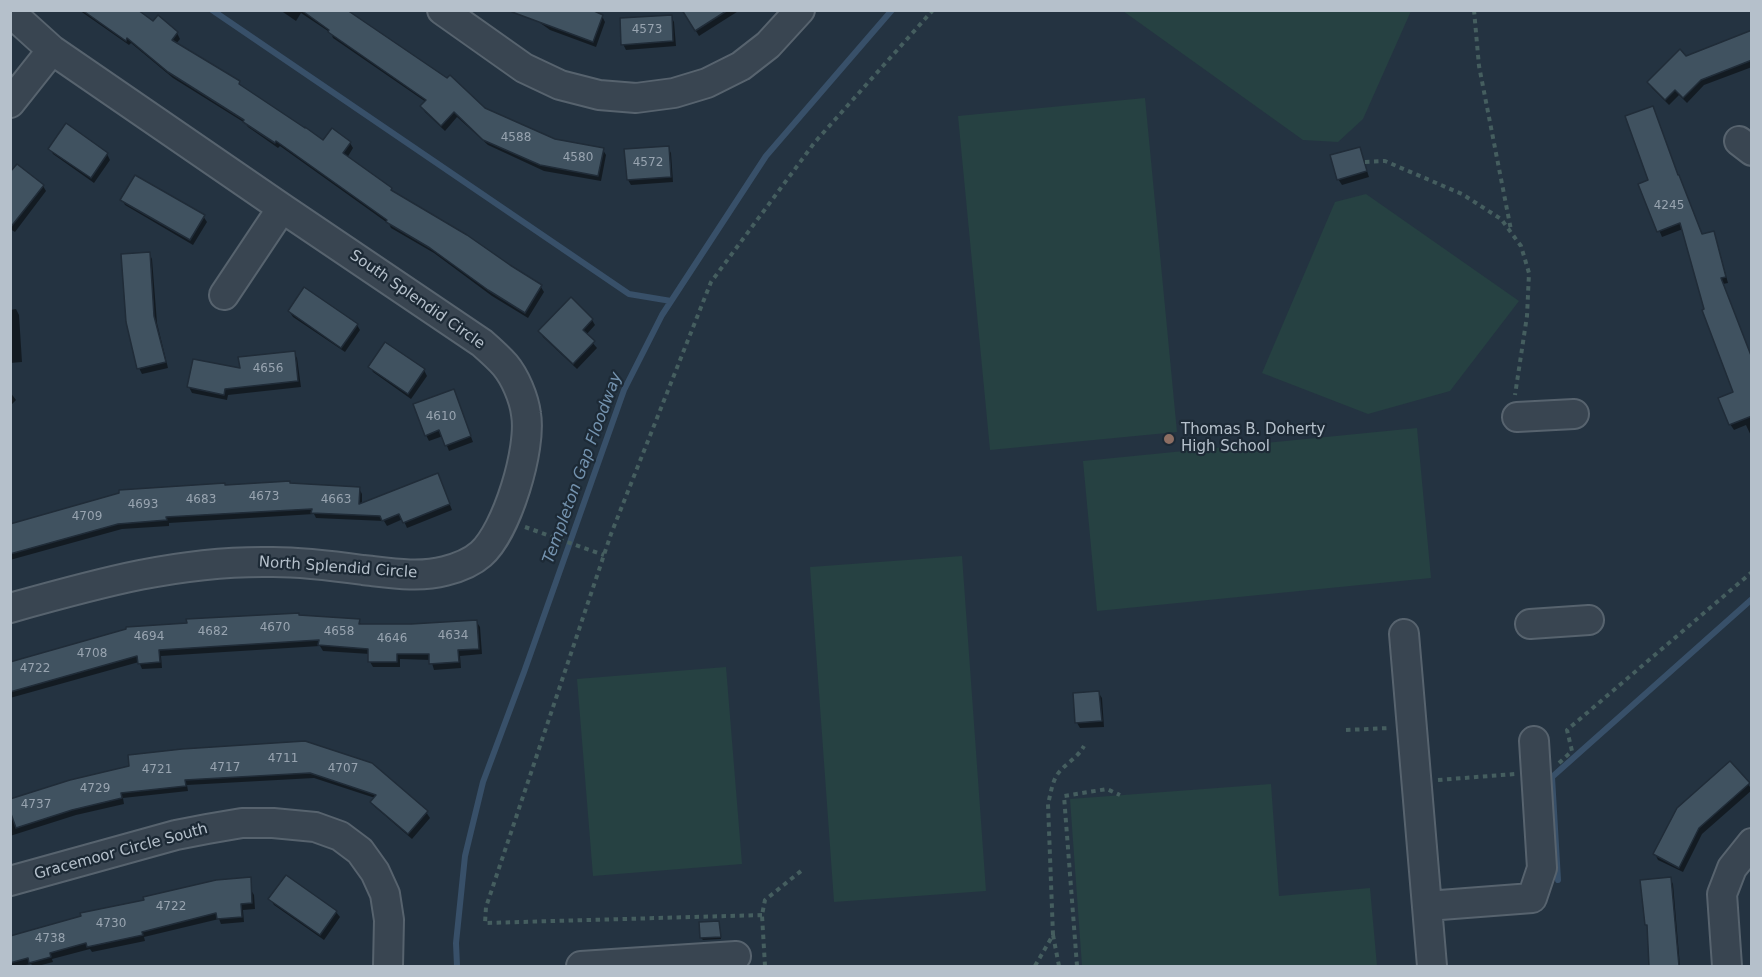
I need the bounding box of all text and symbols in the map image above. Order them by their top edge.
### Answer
house number: 4573 [632,23,662,37]
house number: 4588 [501,131,531,145]
house number: 4580 [563,151,593,165]
house number: 4572 [633,156,663,170]
house number: 4245 [1654,199,1684,213]
street label: South Splendid Circle [346,247,488,353]
house number: 4656 [253,362,283,376]
water label: Templeton Gap Floodway [539,370,627,566]
house number: 4610 [426,410,456,424]
place label: Thomas B. Doherty High School [1181,421,1325,456]
marker: Thomas B. Doherty High School [1162,432,1176,446]
house number: 4673 [249,490,279,504]
house number: 4683 [186,493,216,507]
house number: 4663 [321,493,351,507]
house number: 4693 [128,498,158,512]
house number: 4709 [72,510,102,524]
street label: North Splendid Circle [258,553,418,583]
house number: 4670 [260,621,290,635]
house number: 4682 [198,625,228,639]
house number: 4658 [324,625,354,639]
house number: 4634 [438,629,468,643]
house number: 4694 [134,630,164,644]
house number: 4646 [377,632,407,646]
house number: 4708 [77,647,107,661]
house number: 4722 [20,662,50,676]
house number: 4711 [268,752,298,766]
house number: 4717 [210,761,240,775]
house number: 4707 [328,762,358,776]
house number: 4721 [142,763,172,777]
house number: 4729 [80,782,110,796]
house number: 4737 [21,798,51,812]
street label: Gracemoor Circle South [32,820,210,884]
house number: 4722 [156,900,186,914]
house number: 4730 [96,917,126,931]
house number: 4738 [35,932,65,946]

